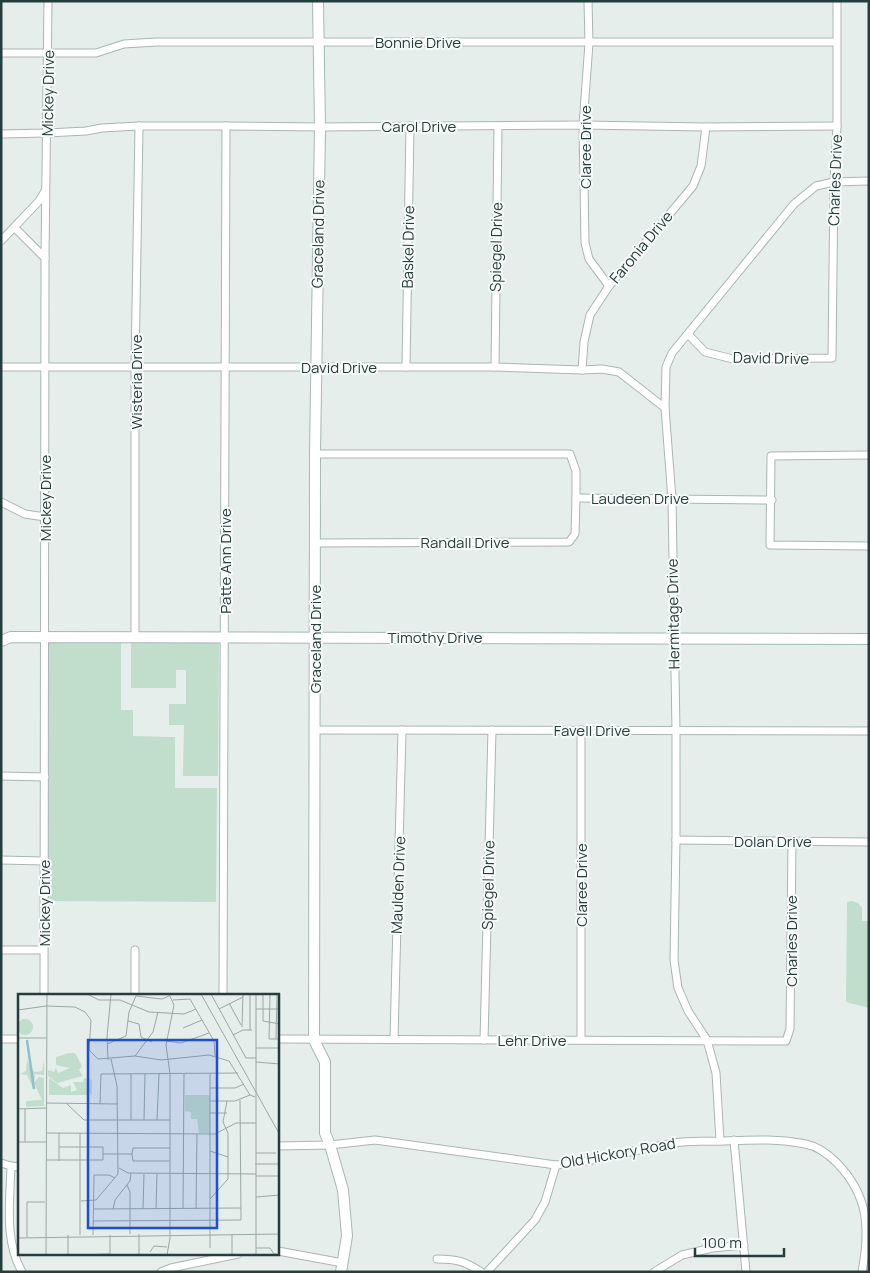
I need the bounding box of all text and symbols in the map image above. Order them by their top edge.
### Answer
street label: Bonnie Drive [375,32,461,53]
street label: Mickey Drive [37,49,59,136]
street label: Claree Drive [575,105,596,189]
street label: Carol Drive [382,116,457,137]
street label: Charles Drive [823,134,847,226]
street label: Graceland Drive [307,179,329,288]
street label: Spiegel Drive [485,202,507,292]
street label: Baskel Drive [397,205,419,289]
street label: Faronia Drive [605,206,678,288]
street label: Wisteria Drive [126,334,147,429]
street label: David Drive [733,347,810,369]
street label: David Drive [301,357,377,378]
street label: Mickey Drive [35,455,56,541]
street label: Laudeen Drive [591,488,689,509]
street label: Patte Ann Drive [215,508,236,614]
street label: Randall Drive [421,532,510,553]
street label: Hermitage Drive [662,558,684,670]
street label: Graceland Drive [305,585,326,693]
street label: Timothy Drive [388,627,483,648]
street label: Favell Drive [554,720,630,741]
street label: Dolan Drive [734,831,812,852]
street label: Maulden Drive [386,836,410,934]
street label: Spiegel Drive [477,840,499,930]
street label: Claree Drive [571,843,592,927]
street label: Mickey Drive [34,860,55,946]
street label: Charles Drive [781,895,802,987]
inset map [18,994,279,1256]
street label: Lehr Drive [498,1030,567,1051]
street label: Old Hickory Road [559,1133,677,1173]
scale bar [695,1226,784,1258]
text: 100 m [702,1232,742,1253]

